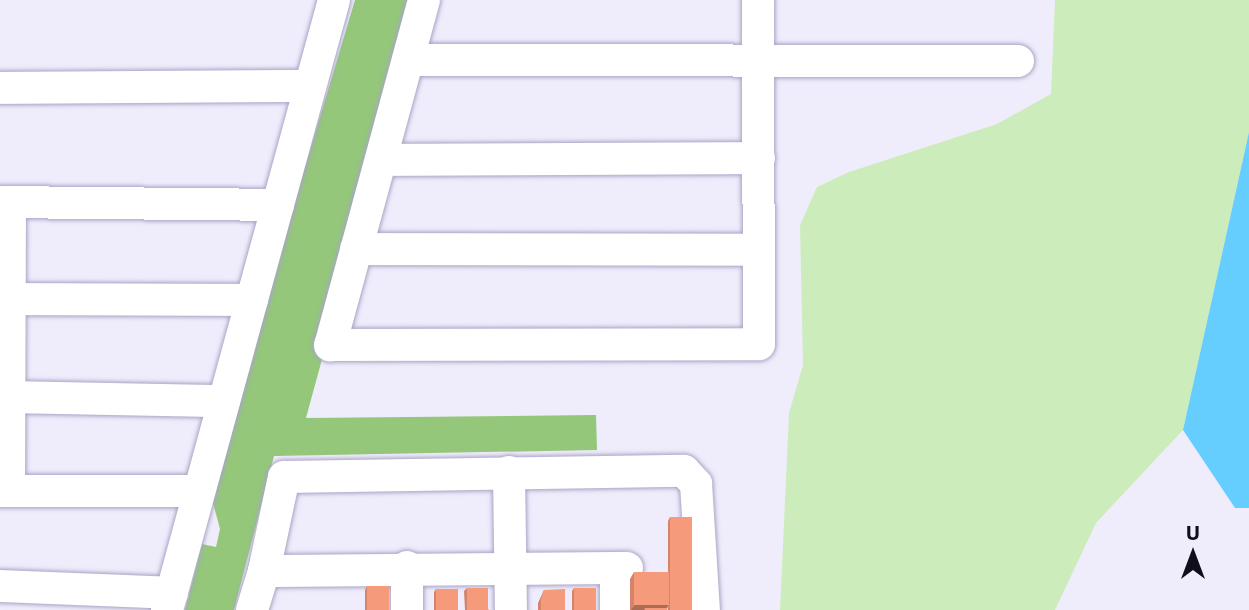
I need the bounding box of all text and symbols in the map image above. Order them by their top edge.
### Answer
north arrow [1158,519,1228,589]
text: U [1186,521,1200,544]

